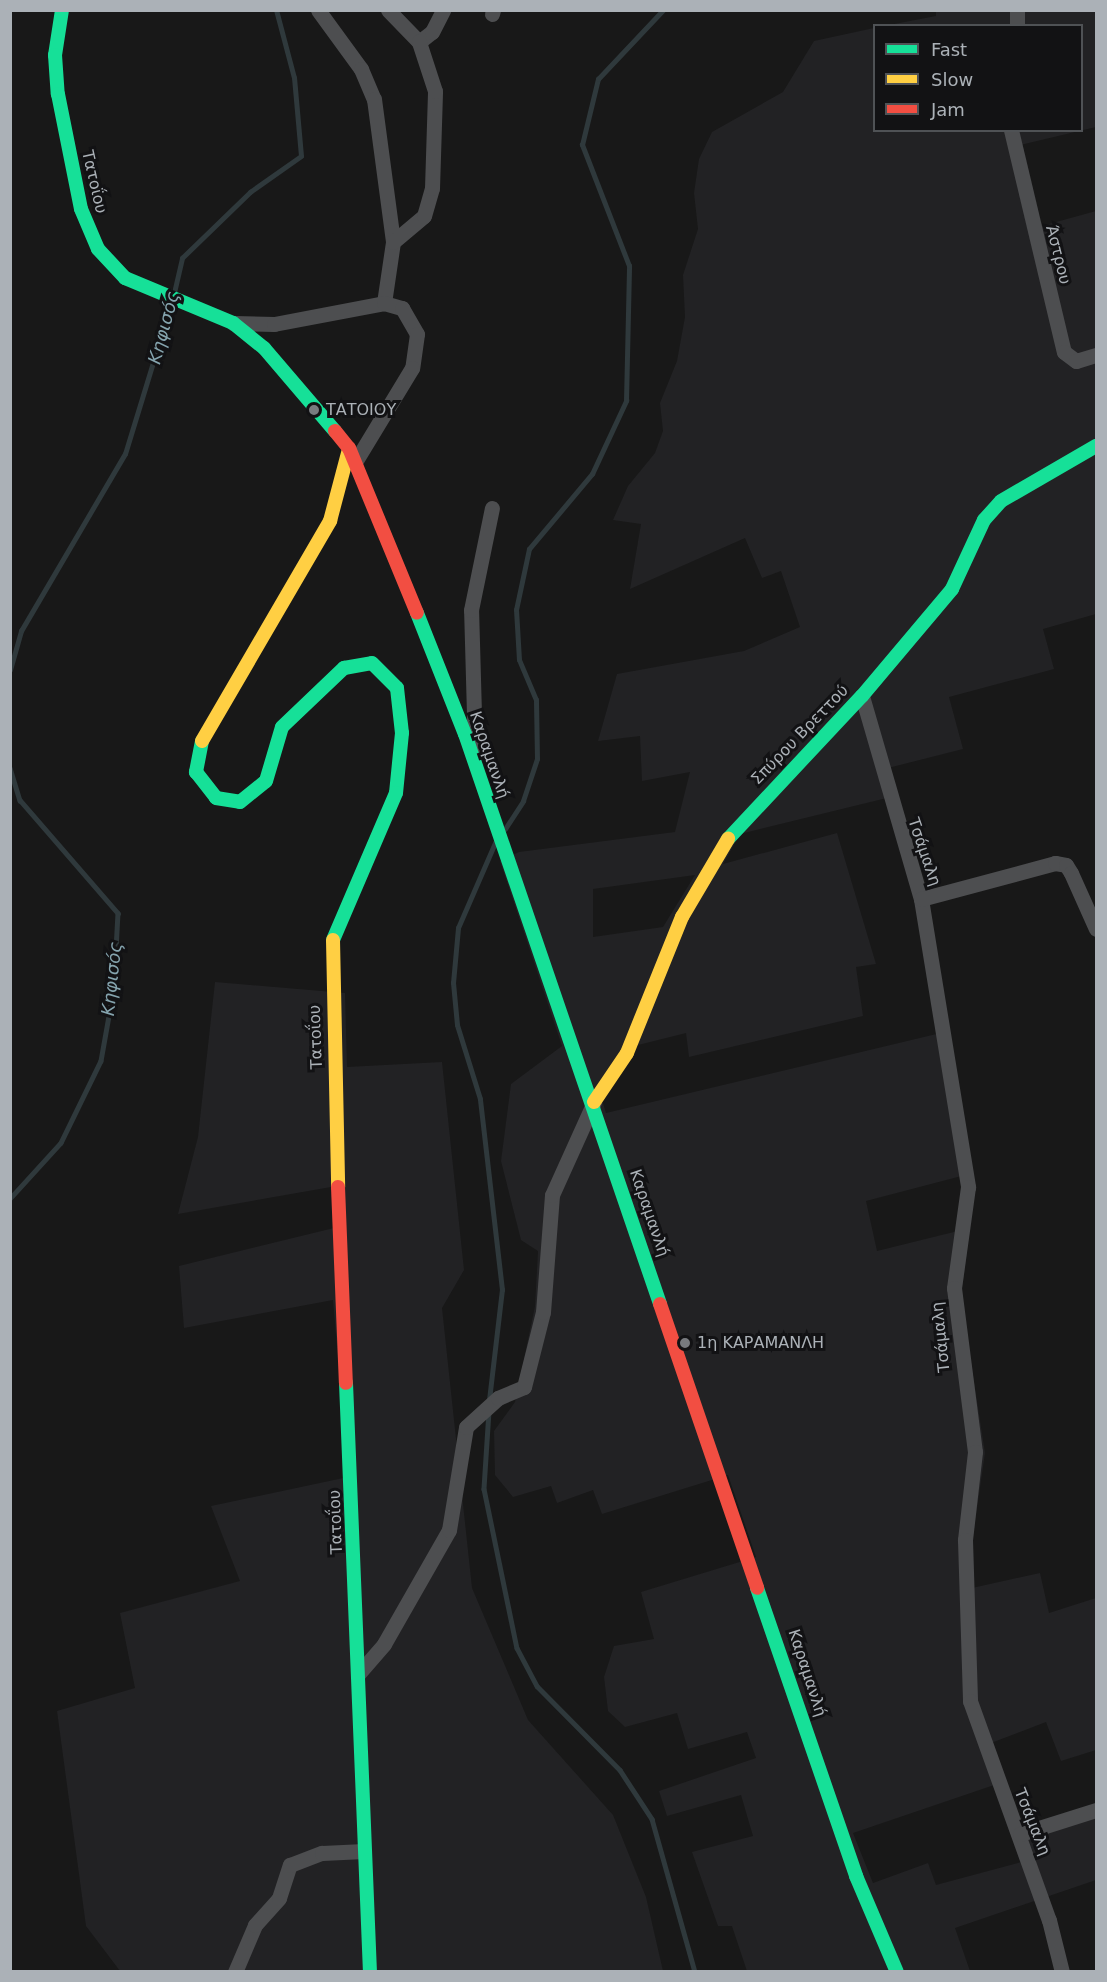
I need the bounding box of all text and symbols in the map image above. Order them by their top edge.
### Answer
legend [873,24,1083,132]
text: Fast [931,39,967,60]
text: Slow [931,69,973,90]
text: Jam [931,99,965,120]
street label: Τατοΐου [77,149,111,215]
street label: Άστρου [1041,224,1075,286]
water label: Κηφισός [144,289,184,367]
place label: ΤΑΤΟΙΟΥ [326,400,396,420]
marker: ΤΑΤΟΙΟΥ [307,403,321,417]
street label: Σπύρου Βρεττού [747,681,853,789]
street label: Καραμανλή [465,709,513,801]
street label: Τσάμαλη [903,815,945,889]
water label: Κηφισός [97,941,127,1017]
street label: Τατοΐου [305,1005,327,1069]
street label: Καραμανλή [625,1167,673,1259]
street label: Τσάμαλη [928,1301,954,1373]
place label: 1η ΚΑΡΑΜΑΝΛΗ [697,1333,824,1353]
marker: 1η ΚΑΡΑΜΑΝΛΗ [678,1336,692,1350]
street label: Τατοΐου [325,1490,347,1554]
street label: Καραμανλή [784,1627,830,1719]
street label: Τσάμαλη [1010,1786,1054,1858]

